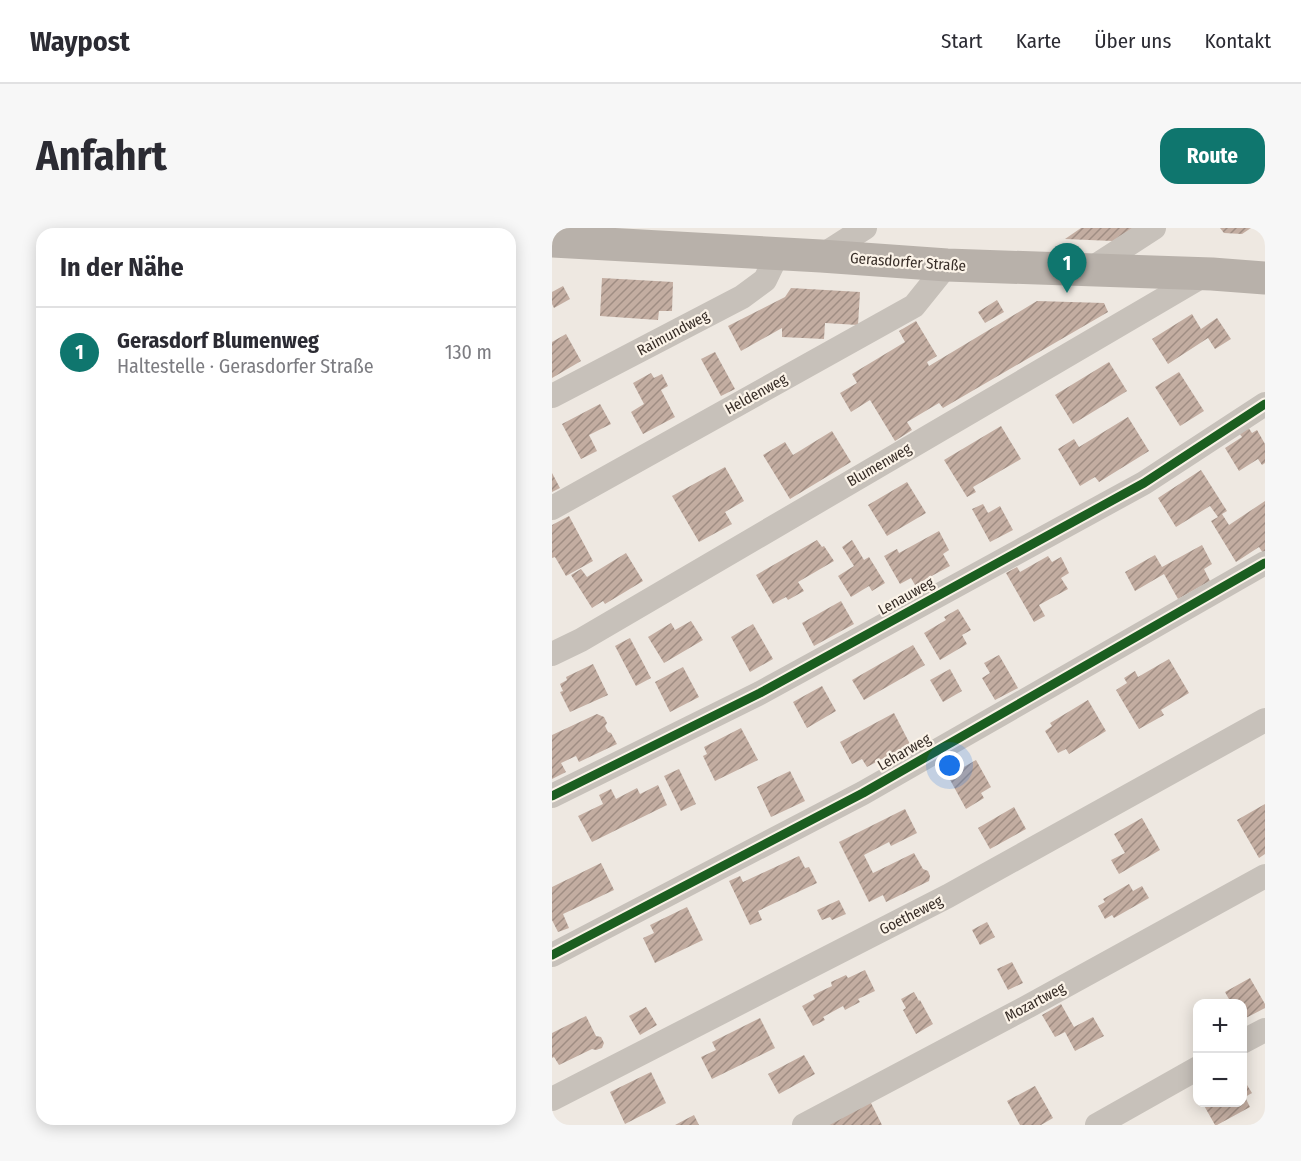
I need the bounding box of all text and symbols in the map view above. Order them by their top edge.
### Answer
text: Waypost [30,25,130,58]
text: Start [941,28,983,54]
text: Karte [1016,28,1061,54]
text: Über uns [1094,28,1171,54]
text: Kontakt [1204,28,1271,54]
button: Route [1160,128,1265,184]
text: Anfahrt [36,131,167,181]
pin: 1 [1048,244,1086,293]
street label: Gerasdorfer Straße [849,249,967,275]
text: In der Nähe [60,252,184,283]
street label: Raimundweg [634,307,712,359]
text: Gerasdorf Blumenweg [117,327,319,354]
text: 1 [75,340,84,364]
text: 130 m [445,340,492,364]
text: Haltestelle · Gerasdorfer Straße [117,354,374,378]
street label: Heldenweg [722,370,790,418]
street label: Blumenweg [844,439,914,491]
street label: Lenauweg [875,573,937,619]
street label: Leharweg [874,730,934,774]
your location [935,751,964,780]
street label: Goetheweg [876,891,946,939]
street label: Mozartweg [1002,979,1068,1025]
map controls [1193,999,1247,1107]
button: + [1193,999,1247,1053]
button: − [1193,1053,1247,1107]

